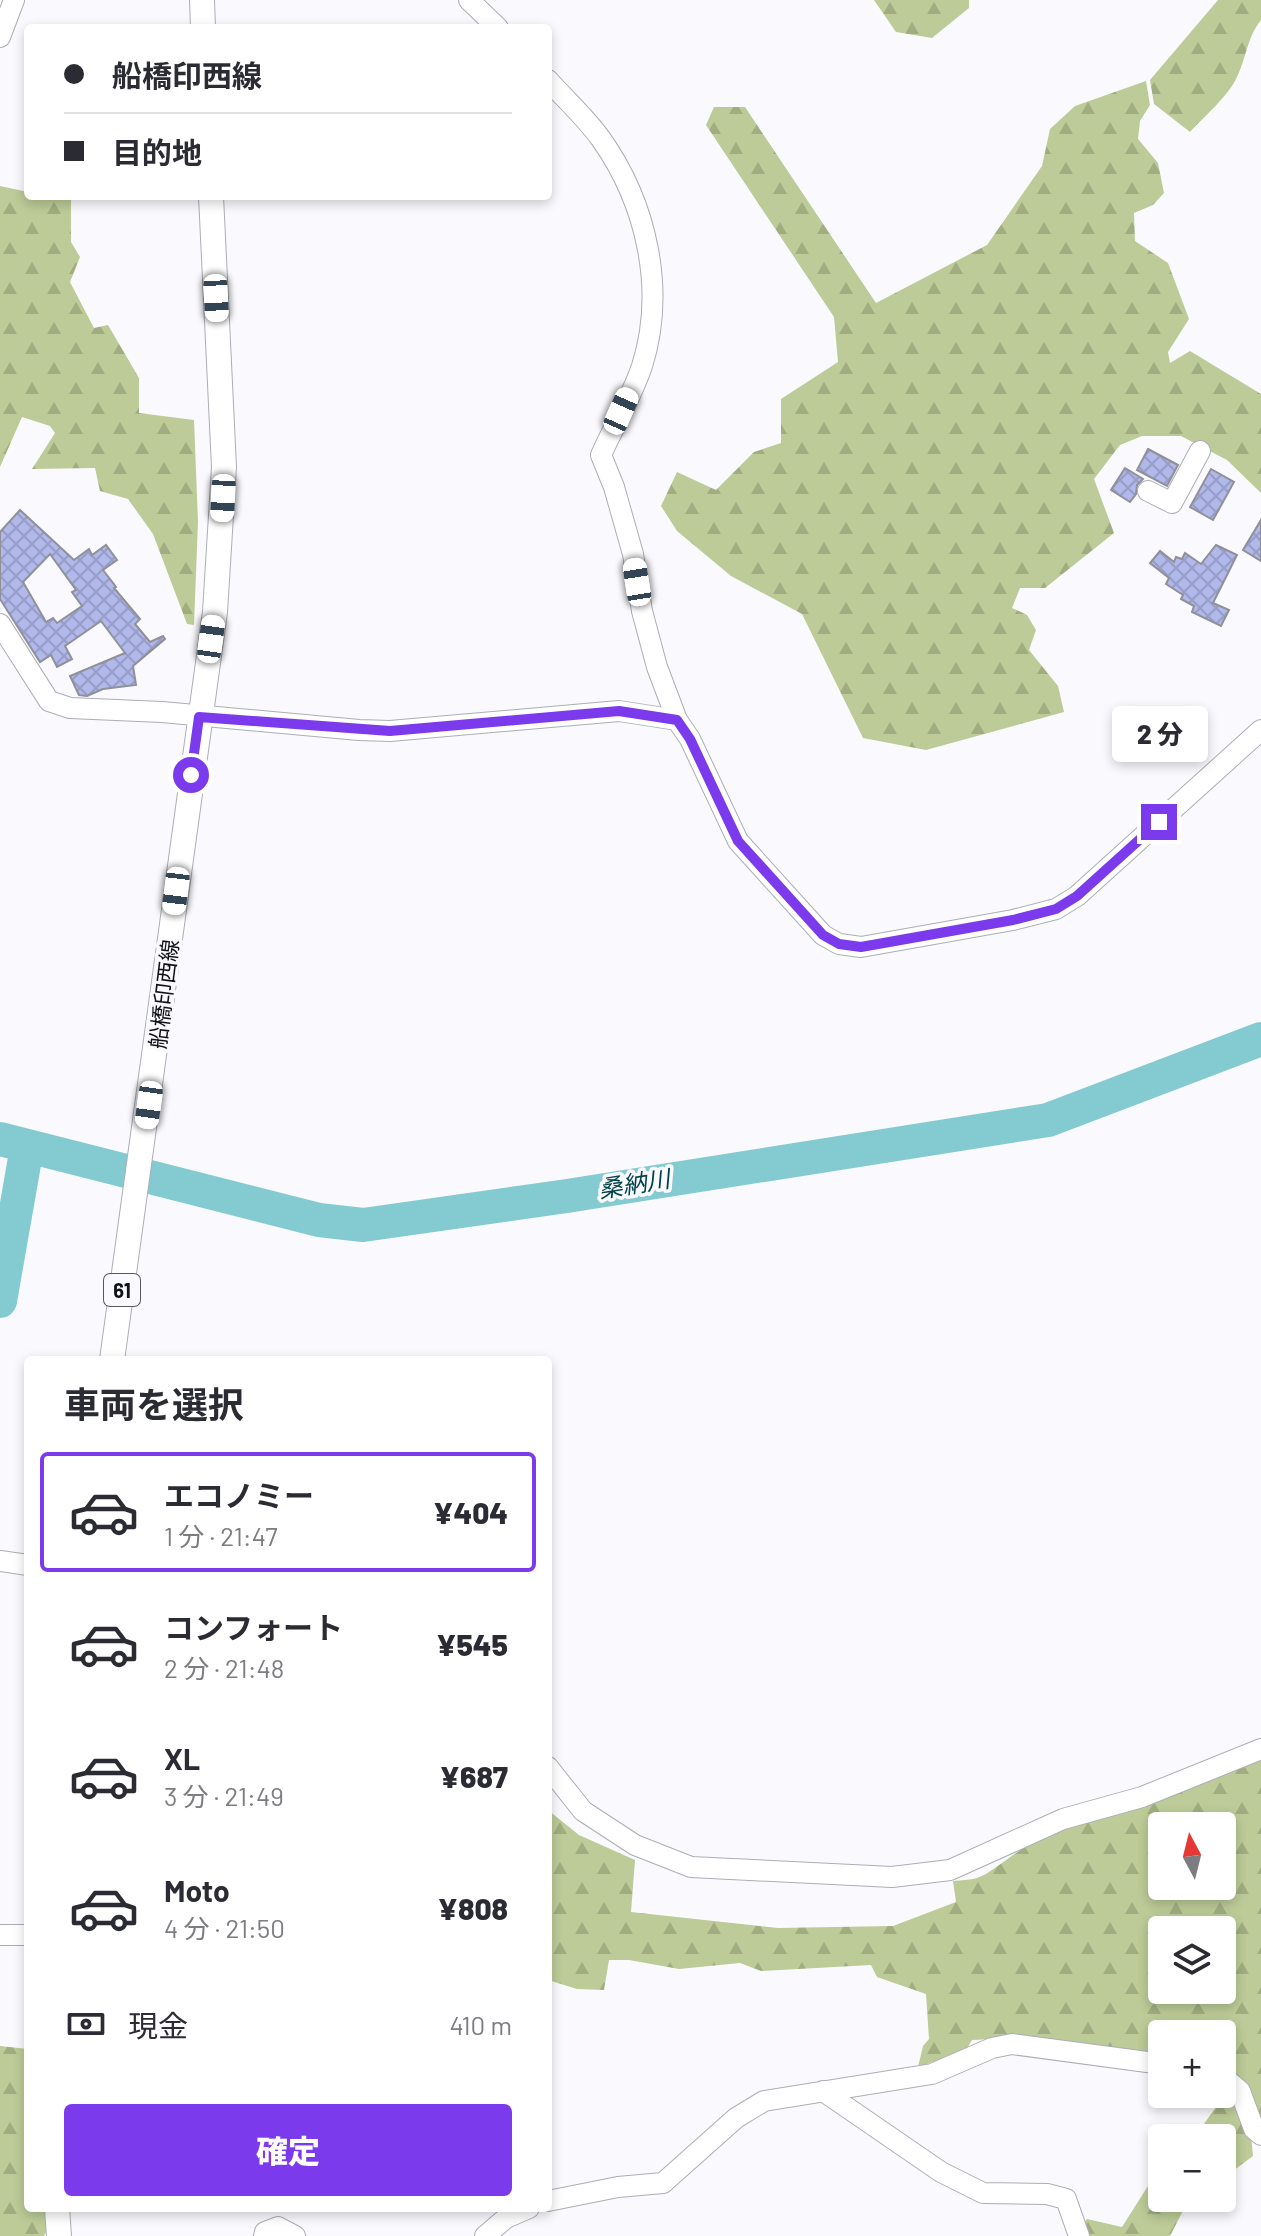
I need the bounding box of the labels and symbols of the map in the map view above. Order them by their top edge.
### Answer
car [203,273,229,323]
car [600,384,642,438]
car [210,473,236,523]
car [621,556,653,608]
car [196,614,226,664]
callout: 2 分 [1111,706,1207,762]
route start [173,757,209,793]
route end [1141,804,1177,840]
car [161,866,191,916]
street label: 船橋印西線 [143,938,183,1050]
car [134,1080,164,1130]
water label: 桑納川 [596,1163,675,1203]
road number: 61 [104,1274,140,1306]
north arrow [1148,1812,1236,1900]

